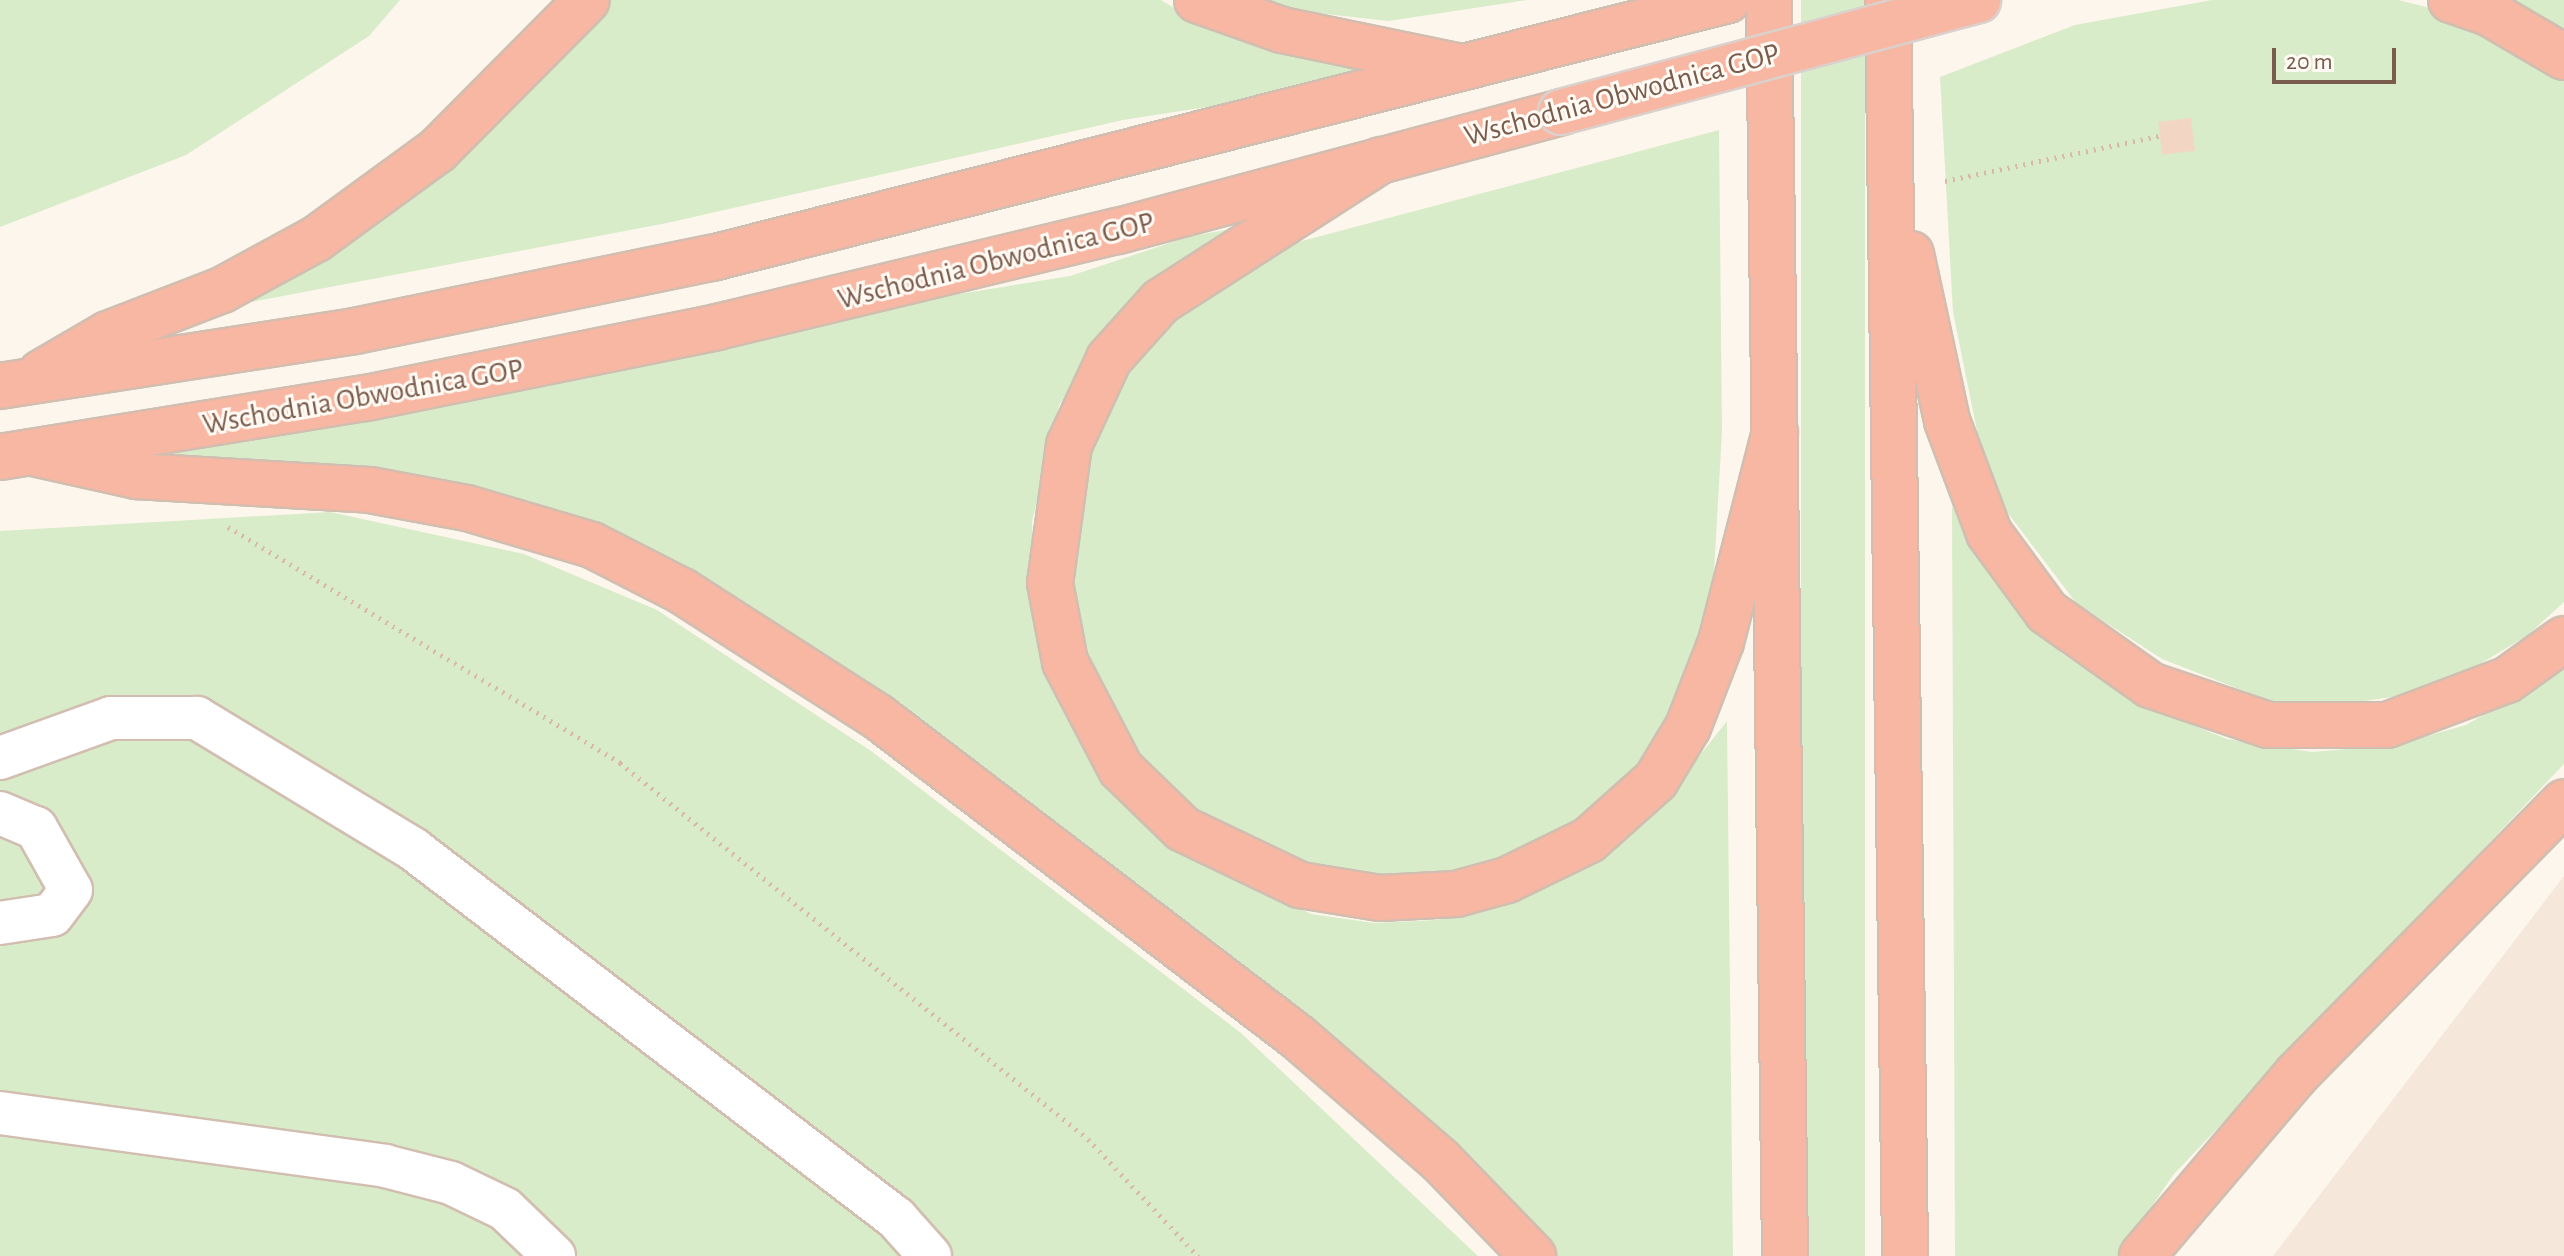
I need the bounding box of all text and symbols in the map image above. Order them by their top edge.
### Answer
scale bar [2276,32,2400,82]
street label: Wschodnia Obwodnica GOP [1460,36,1784,154]
text: 20 m [2286,50,2333,74]
street label: Wschodnia Obwodnica GOP [834,204,1158,318]
street label: Wschodnia Obwodnica GOP [200,351,526,443]

